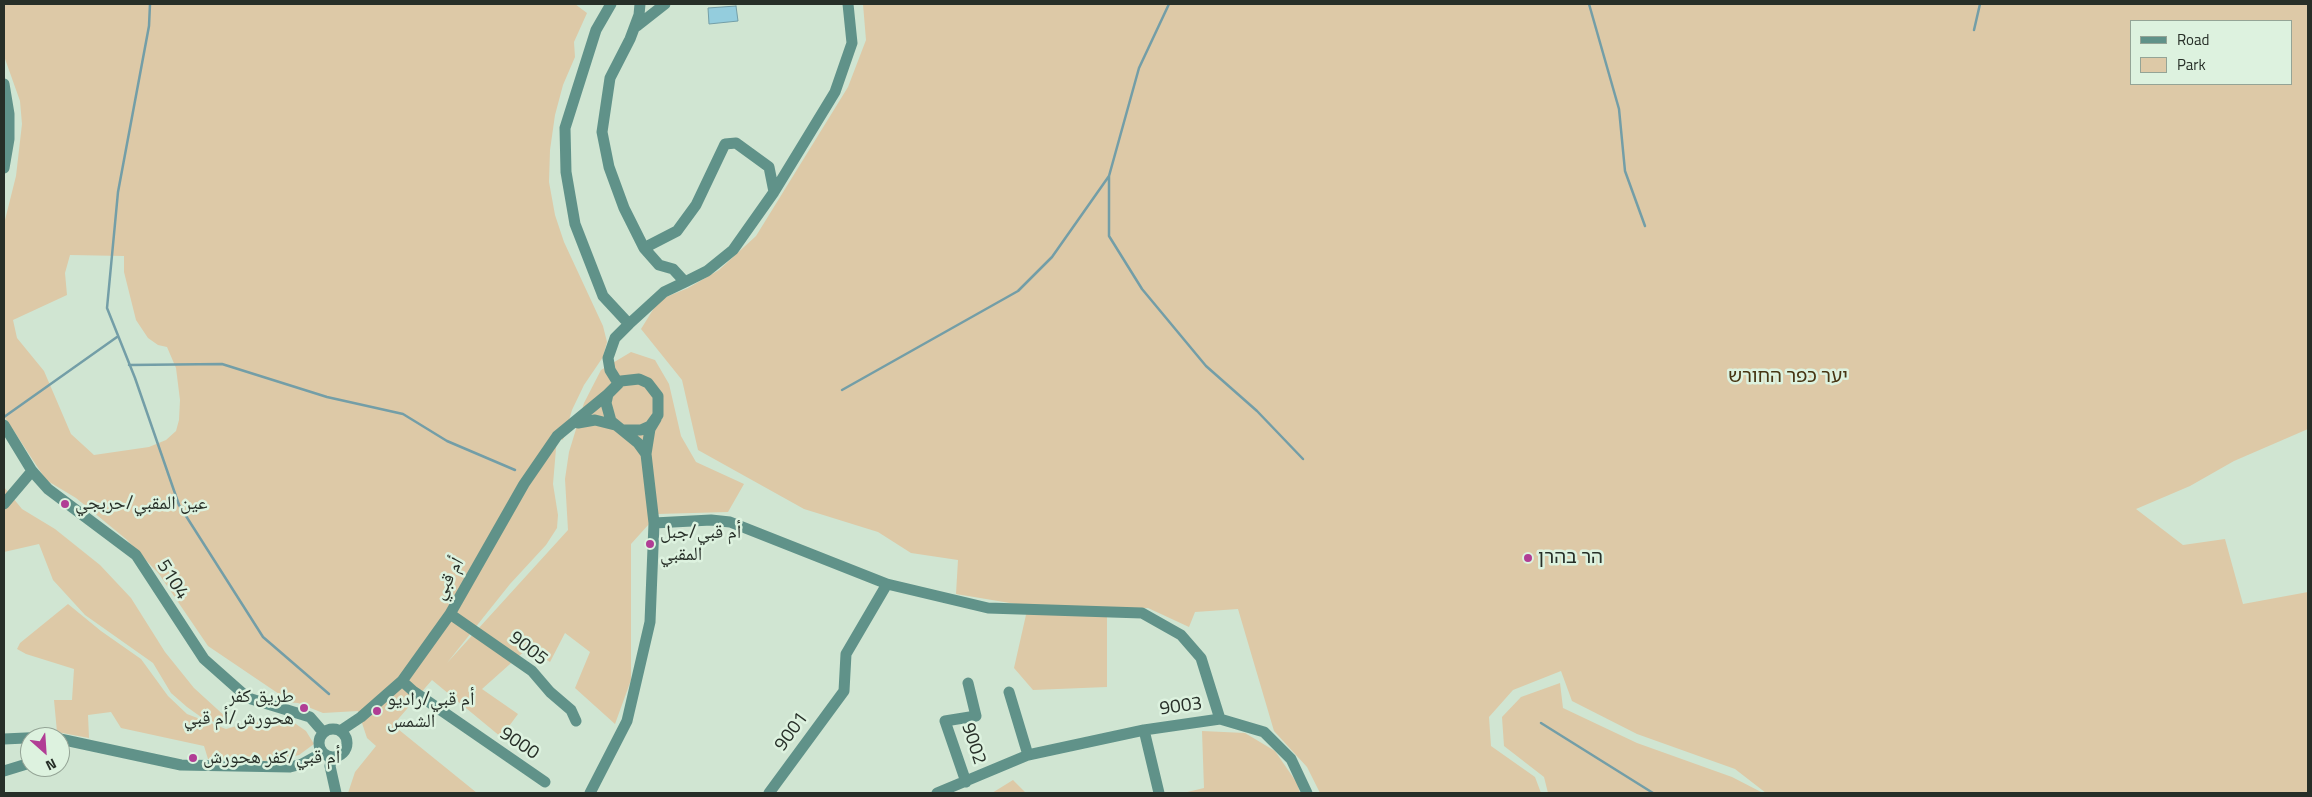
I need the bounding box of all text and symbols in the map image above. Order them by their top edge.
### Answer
legend [2130,20,2292,85]
text: Road [2177,28,2209,51]
text: Park [2177,53,2206,76]
park label: יער כפר החורש [1728,366,1848,388]
place label: عين المقبي/حربجي [75,493,208,515]
marker: عين المقبي/حربجي [59,498,71,510]
place label: أم قبي/جبل المقبي [660,522,741,566]
marker: أم قبي/جبل المقبي [644,538,656,550]
place label: הר בהרן [1538,547,1603,569]
marker: הר בהרן [1522,552,1534,564]
street label: أم قبي [428,554,470,604]
street label: 5104 [151,556,193,604]
street label: 9005 [504,627,552,671]
place label: طريق كفر هحورش/أم قبي [184,686,294,730]
place label: أم قبي/راديو الشمس [387,689,475,733]
street label: 9003 [1158,693,1204,721]
marker: طريق كفر هحورش/أم قبي [298,702,310,714]
marker: أم قبي/راديو الشمس [371,705,383,717]
street label: 9001 [770,708,814,756]
street label: 9002 [956,720,990,768]
street label: 9000 [495,723,543,765]
north arrow [20,727,70,777]
place label: أم قبي/كفر هحورش [203,747,340,769]
marker: أم قبي/كفر هحورش [187,752,199,764]
text: N [42,753,60,777]

